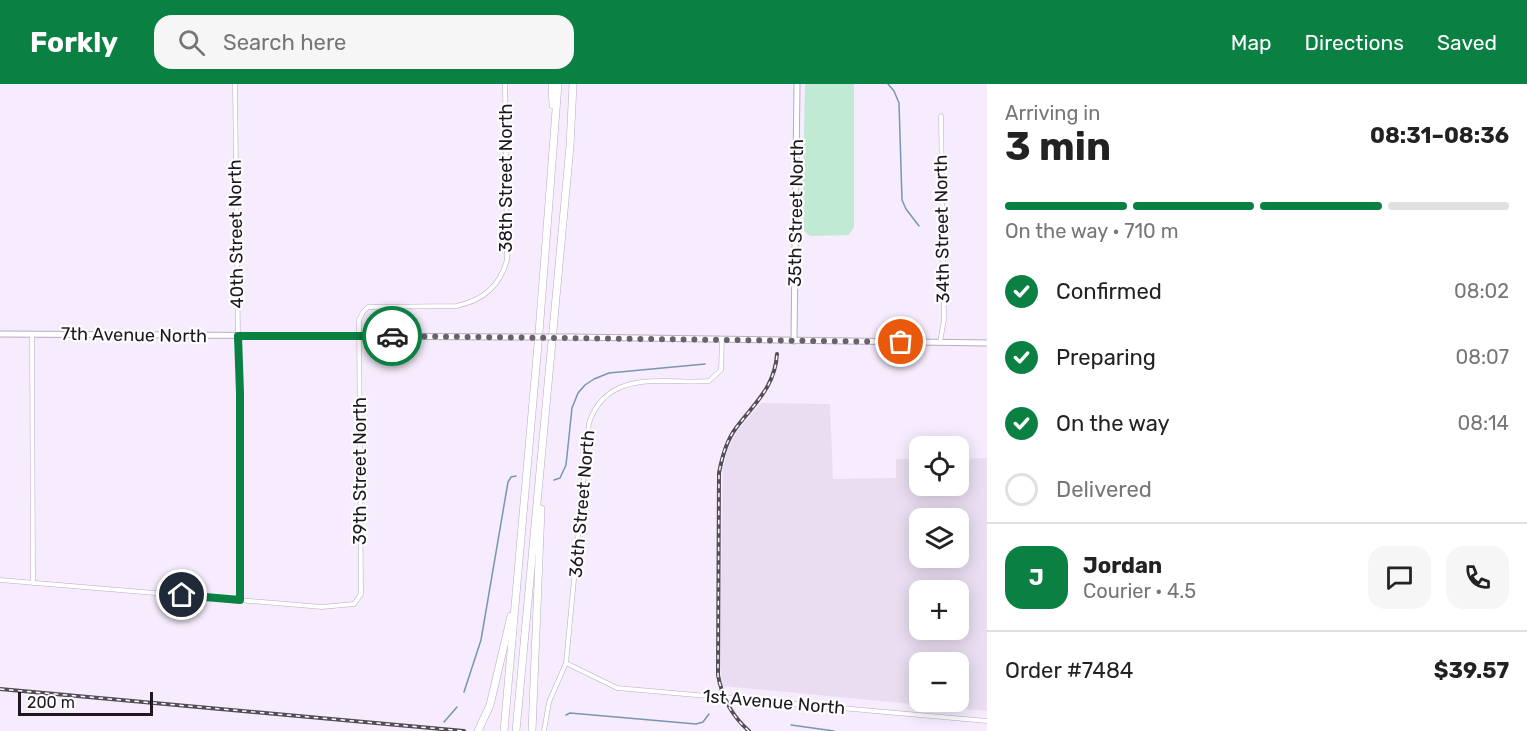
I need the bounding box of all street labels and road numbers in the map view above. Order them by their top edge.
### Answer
street label: 38th Street North [495,104,517,252]
street label: 35th Street North [784,139,808,287]
street label: 34th Street North [930,155,954,303]
street label: 40th Street North [224,159,248,309]
street label: 7th Avenue North [61,323,207,347]
street label: 39th Street North [349,397,371,545]
street label: 36th Street North [565,429,599,579]
street label: 1st Avenue North [702,685,846,719]

